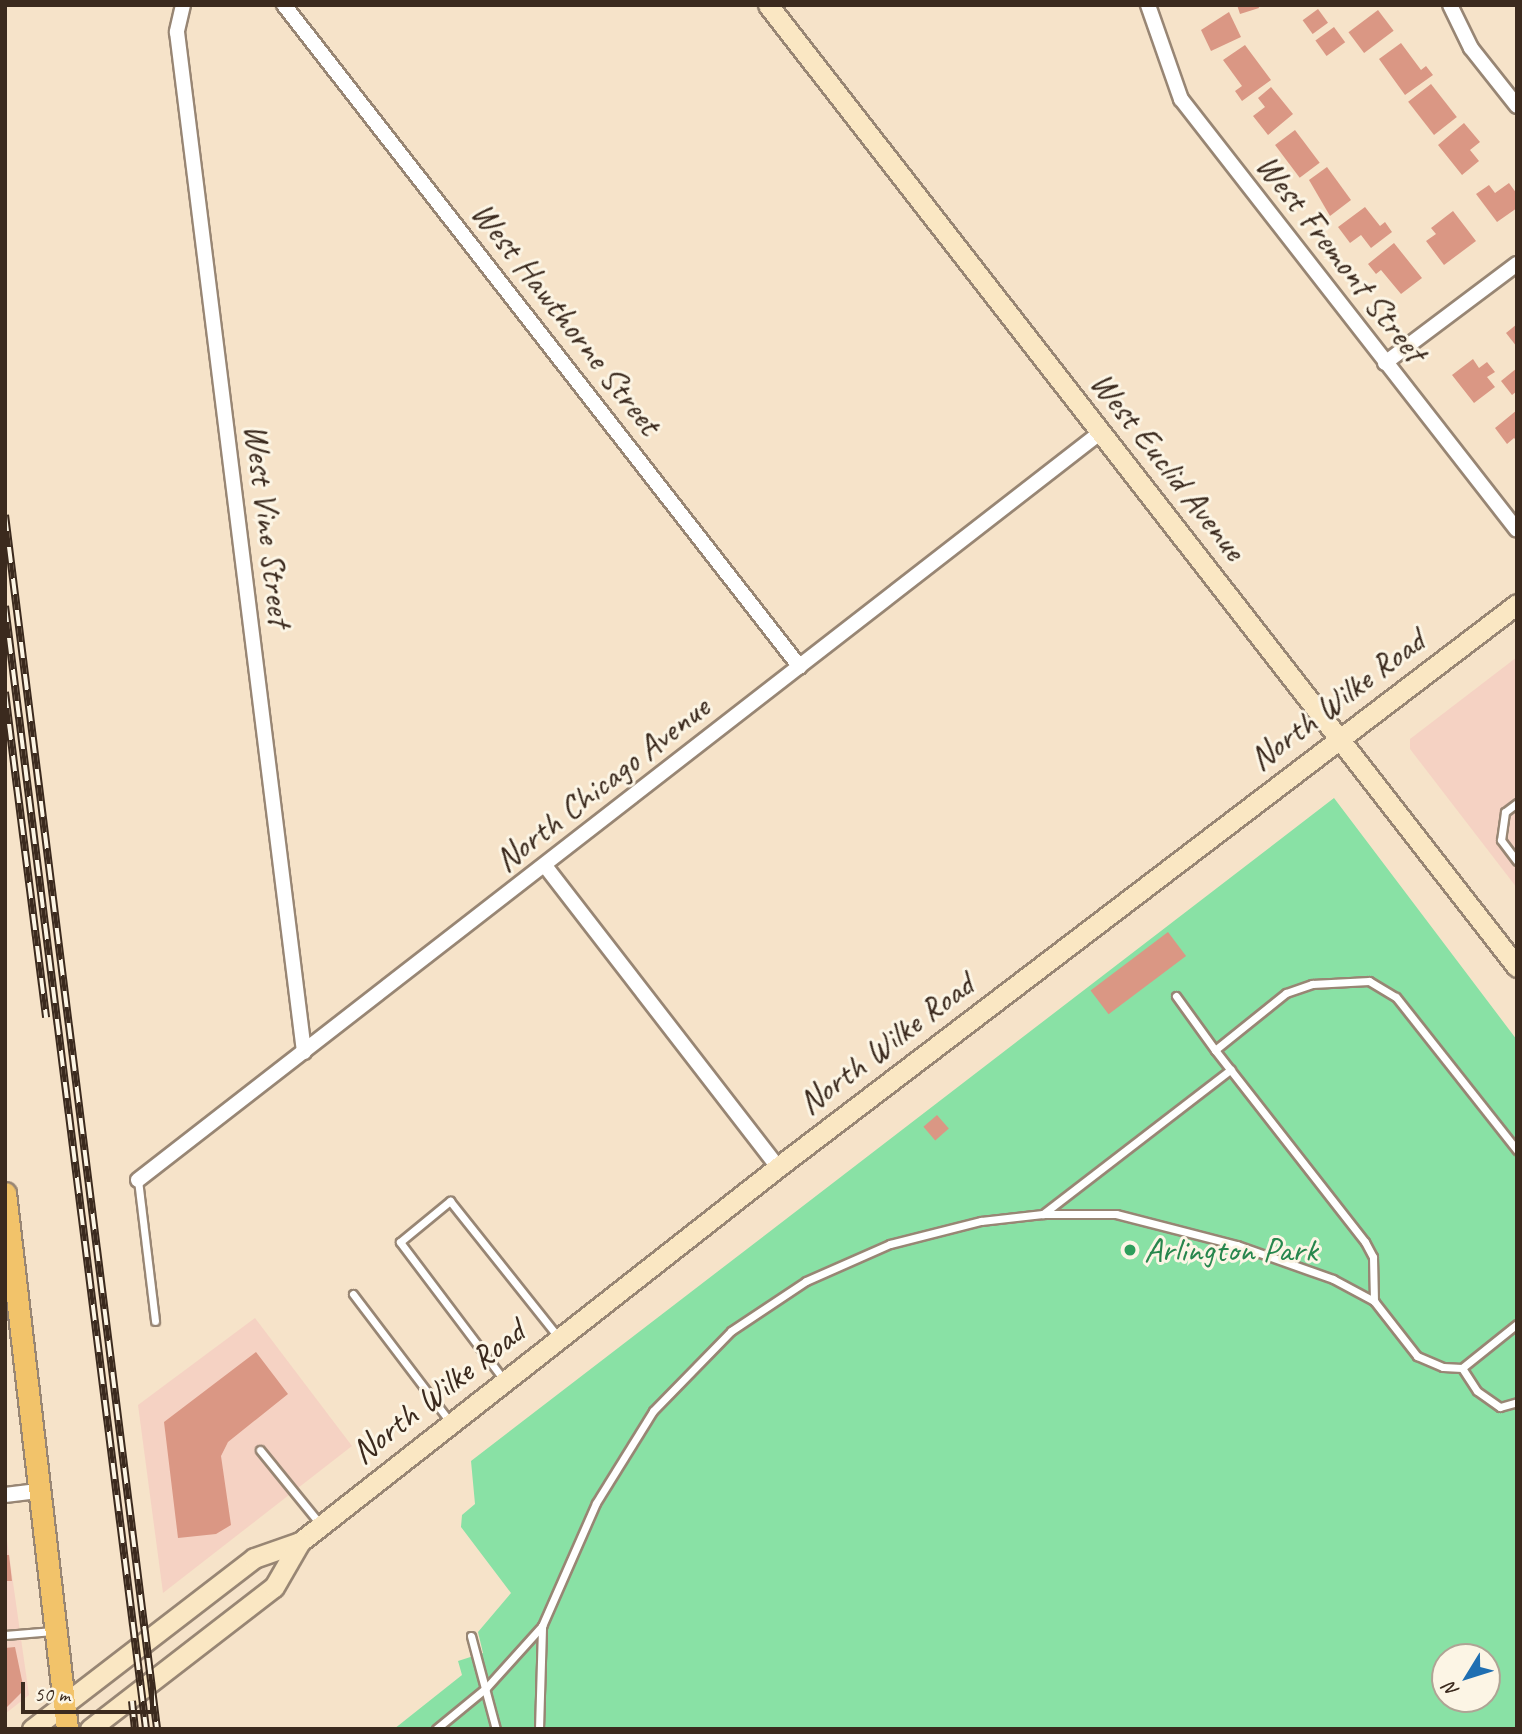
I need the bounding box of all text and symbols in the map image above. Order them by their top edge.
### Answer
street label: West Fremont Street [1246,145,1436,371]
street label: West Hawthorne Street [461,192,671,444]
street label: West Euclid Avenue [1081,363,1255,569]
street label: West Vine Street [235,421,301,629]
street label: North Wilke Road [1240,620,1434,780]
street label: North Chicago Avenue [486,687,718,881]
street label: North Wilke Road [789,964,983,1124]
place label: Arlington Park [1144,1229,1318,1271]
marker: Arlington Park [1122,1242,1138,1258]
street label: North Wilke Road [342,1310,534,1474]
north arrow [1431,1643,1501,1713]
scale bar [24,1668,158,1712]
text: N [1438,1678,1464,1702]
text: 50 m [34,1681,70,1707]

